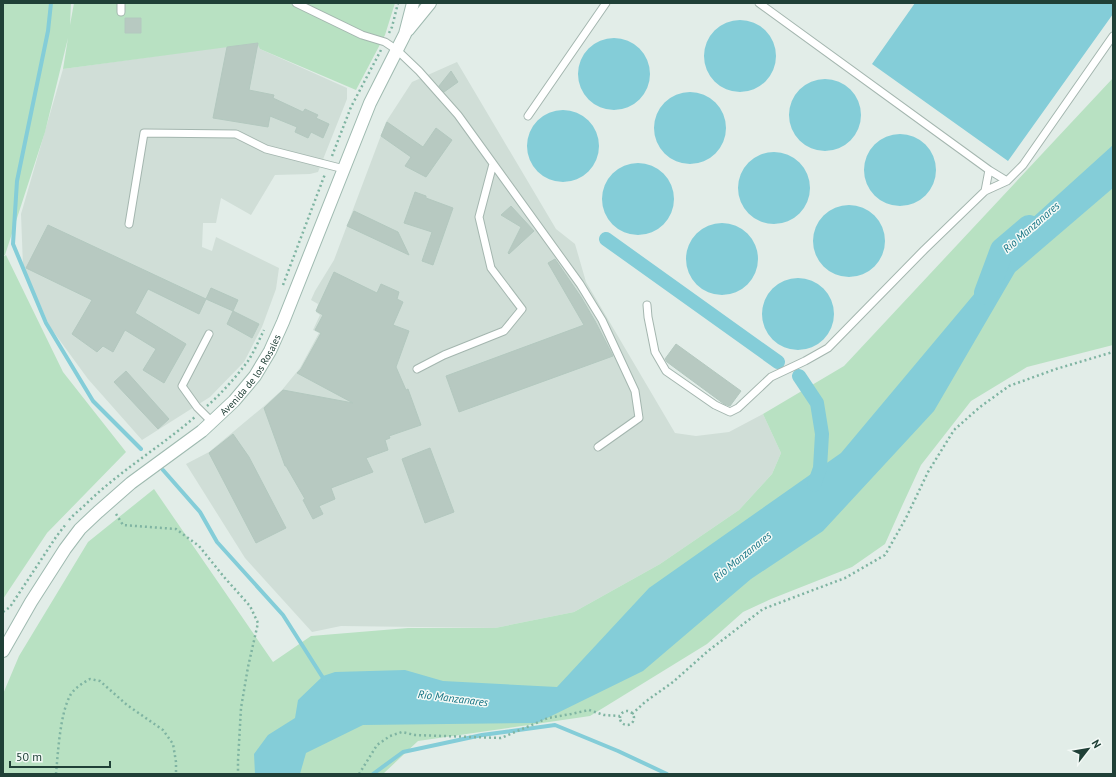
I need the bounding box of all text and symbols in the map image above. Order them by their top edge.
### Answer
water label: Río Manzanares [1000,198,1063,256]
street label: Avenida de los Rosales [217,332,283,418]
water label: Río Manzanares [710,528,774,584]
water label: Río Manzanares [417,687,490,709]
north arrow [1068,729,1108,769]
text: N [1089,737,1104,751]
scale bar [10,743,110,769]
text: 50 m [16,749,42,764]

